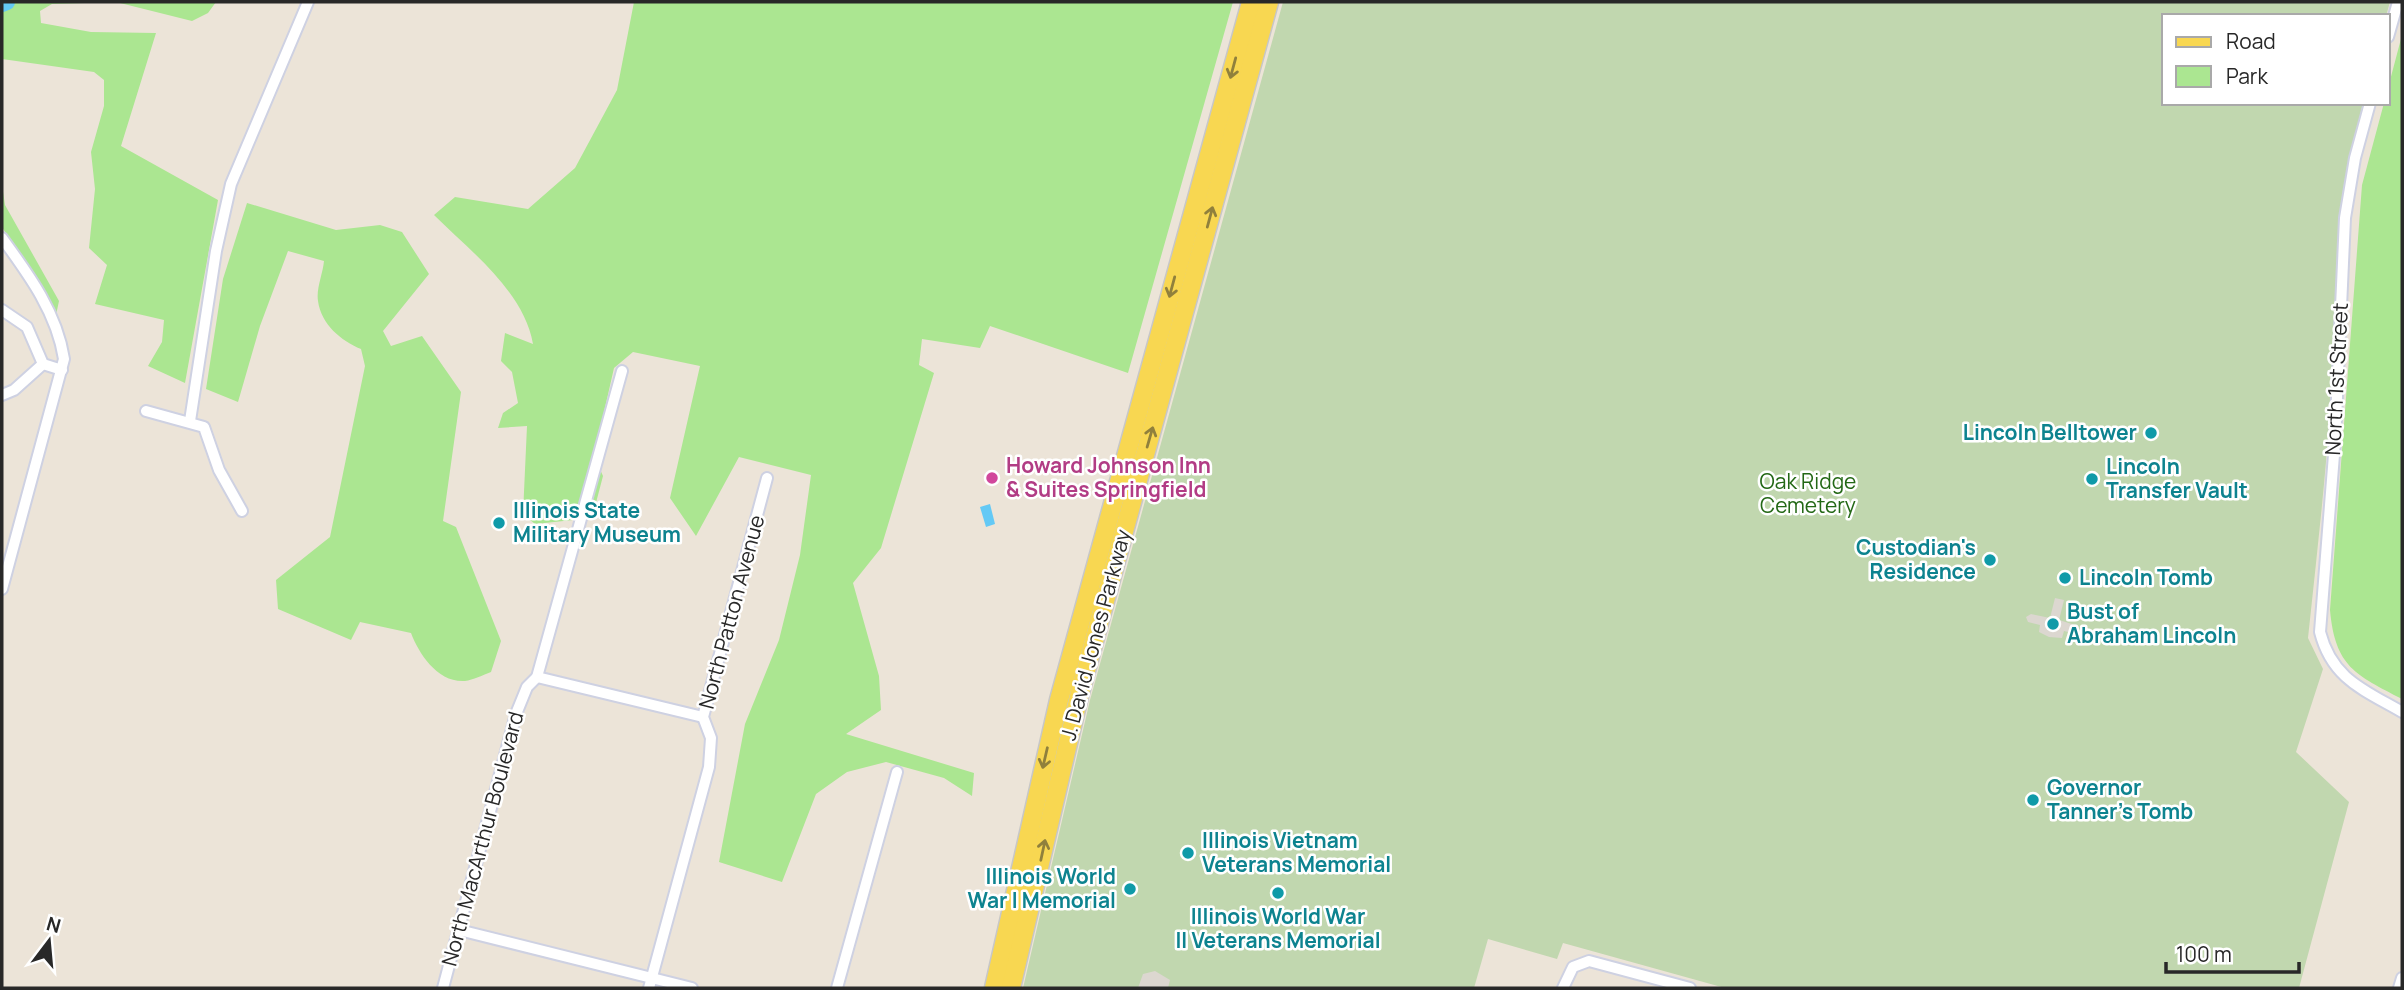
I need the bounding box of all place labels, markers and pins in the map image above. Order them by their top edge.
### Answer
place label: Lincoln Belltower [1963,418,2137,446]
marker: Lincoln Belltower [2143,425,2159,441]
place label: Howard Johnson Inn & Suites Springfield [1006,451,1211,503]
place label: Lincoln Transfer Vault [2106,452,2248,504]
marker: Howard Johnson Inn & Suites Springfield [984,470,1000,486]
marker: Lincoln Transfer Vault [2084,471,2100,487]
place label: Illinois State Military Museum [513,496,681,548]
marker: Illinois State Military Museum [491,515,507,531]
place label: Custodian's Residence [1856,533,1976,585]
marker: Custodian's Residence [1982,552,1998,568]
place label: Lincoln Tomb [2079,563,2213,591]
marker: Lincoln Tomb [2057,570,2073,586]
place label: Bust of Abraham Lincoln [2067,597,2236,649]
marker: Bust of Abraham Lincoln [2045,616,2061,632]
place label: Governor Tanner's Tomb [2047,773,2193,825]
marker: Governor Tanner's Tomb [2025,792,2041,808]
place label: Illinois Vietnam Veterans Memorial [1202,826,1391,878]
marker: Illinois Vietnam Veterans Memorial [1180,845,1196,861]
place label: Illinois World War I Memorial [967,862,1116,914]
marker: Illinois World War I Memorial [1122,881,1138,897]
marker: Illinois World War II Veterans Memorial [1270,885,1286,901]
place label: Illinois World War II Veterans Memorial [1175,902,1381,954]

